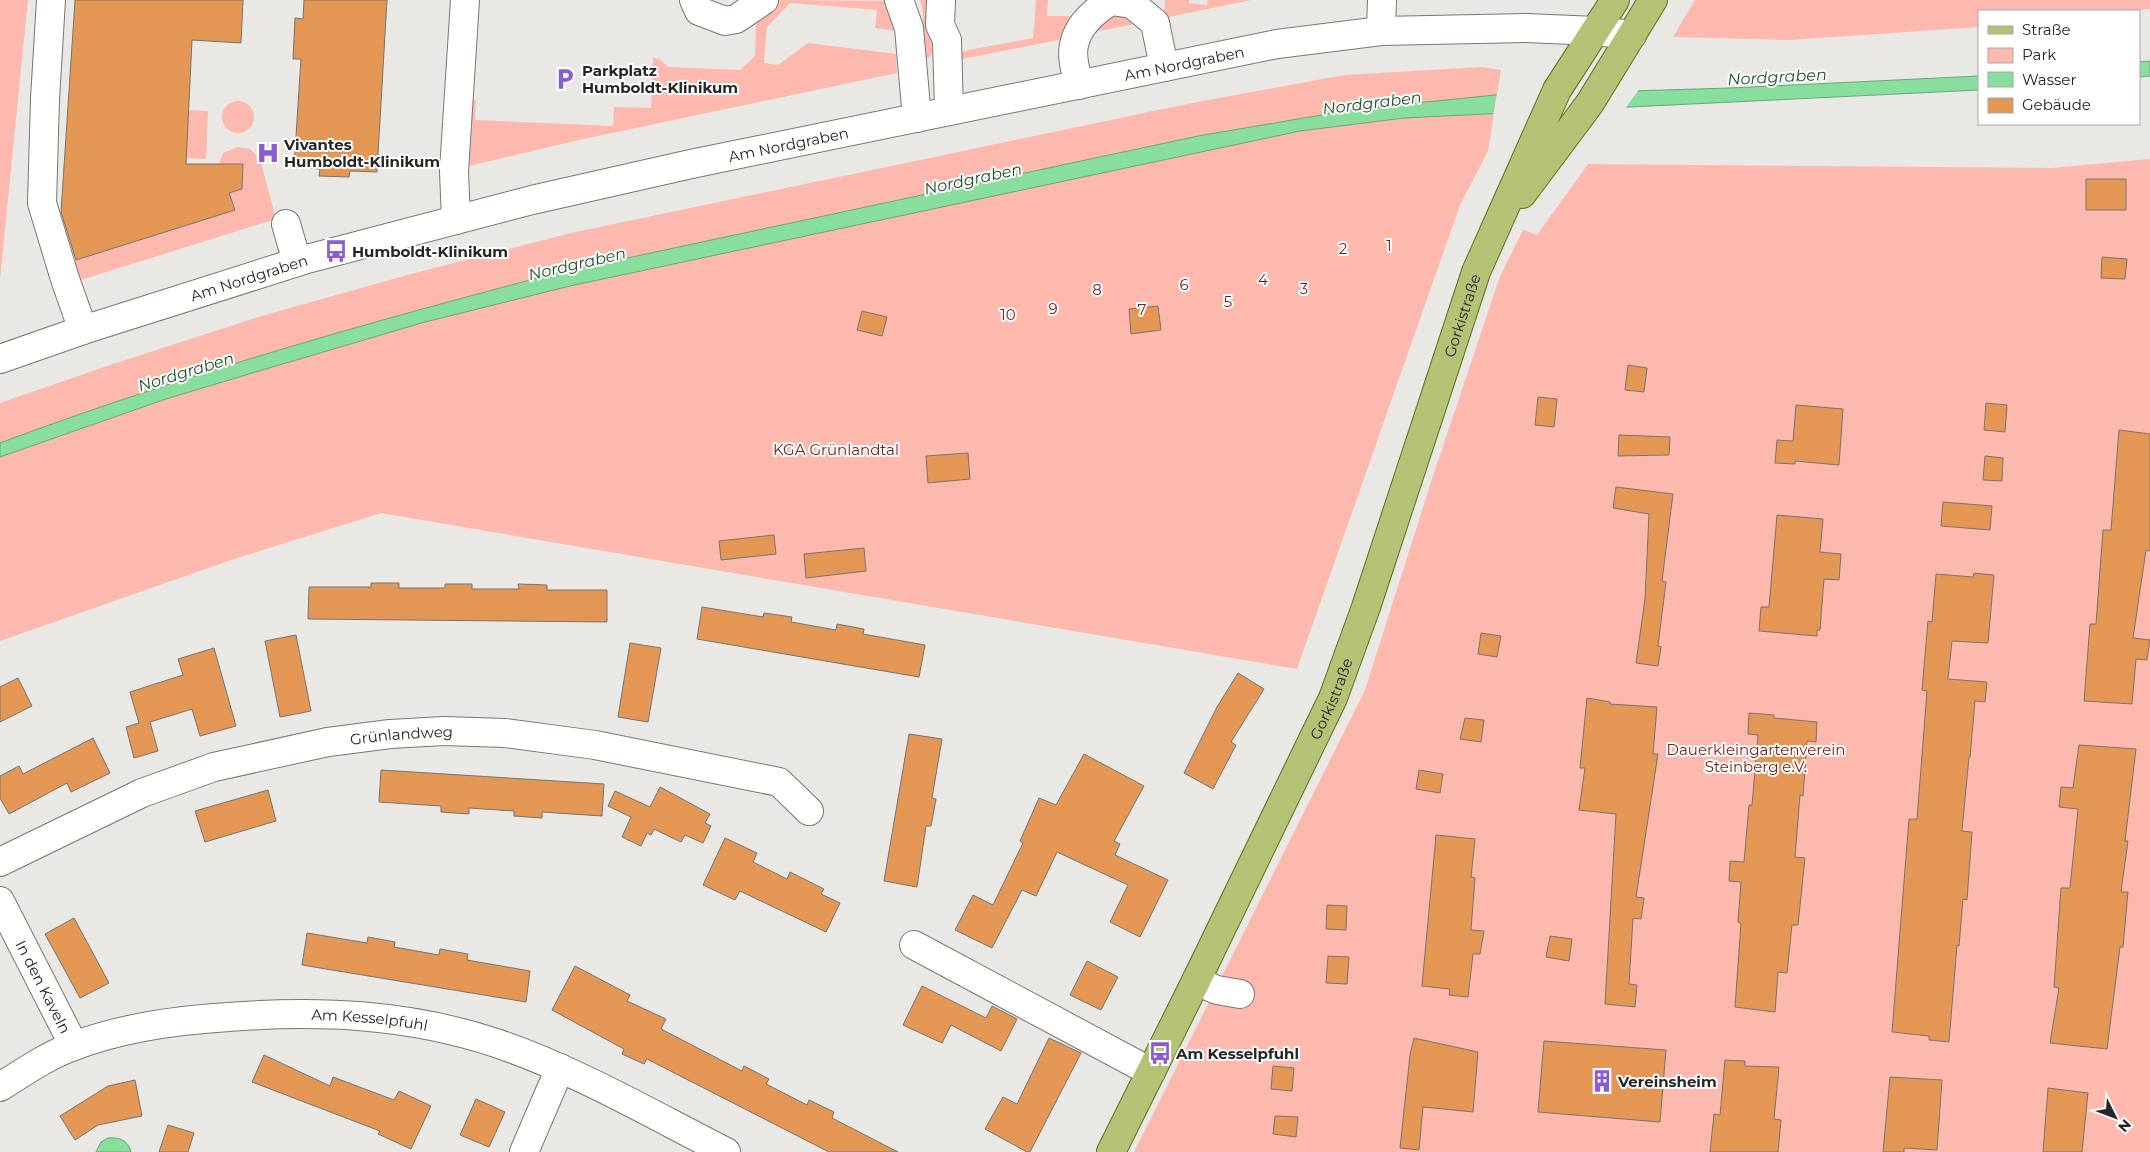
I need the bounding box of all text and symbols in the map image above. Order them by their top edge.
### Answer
legend [1978,10,2140,125]
text: Straße [2022,20,2071,39]
street label: Am Nordgraben [1122,41,1246,85]
text: Park [2022,45,2056,64]
place label: Parkplatz Humboldt-Klinikum [582,61,738,97]
water label: Nordgraben [1727,65,1827,89]
parking icon: Parkplatz Humboldt-Klinikum [552,66,578,92]
text: Wasser [2022,70,2076,89]
water label: Nordgraben [1321,88,1423,118]
text: Gebäude [2022,95,2091,114]
street label: Am Nordgraben [727,122,850,166]
place label: Vivantes Humboldt-Klinikum [283,135,440,171]
hospital icon: Vivantes Humboldt-Klinikum [255,140,281,166]
water label: Nordgraben [922,159,1024,199]
park label: 1 [1386,236,1392,255]
bus stop icon: Humboldt-Klinikum [323,238,349,264]
park label: 2 [1339,239,1347,258]
place label: Humboldt-Klinikum [352,242,508,261]
water label: Nordgraben [526,244,628,284]
street label: Am Nordgraben [188,250,310,305]
park label: 4 [1258,270,1268,289]
street label: Gorkistraße [1439,271,1484,360]
park label: 6 [1179,275,1189,294]
park label: 3 [1300,279,1308,298]
park label: 8 [1092,280,1102,299]
park label: 5 [1224,292,1232,311]
park label: 9 [1048,299,1058,318]
park label: 7 [1138,300,1147,319]
park label: 10 [1000,305,1016,324]
water label: Nordgraben [136,348,236,396]
park label: KGA Grünlandtal [773,440,899,459]
street label: Gorkistraße [1305,655,1356,742]
street label: Grünlandweg [349,721,453,749]
park label: Dauerkleingartenverein Steinberg e.V. [1667,740,1845,776]
street label: In den Kaveln [12,937,75,1036]
street label: Am Kesselpfuhl [311,1005,430,1035]
bus stop icon: Am Kesselpfuhl [1147,1040,1173,1066]
place label: Am Kesselpfuhl [1175,1044,1299,1063]
building icon: Vereinsheim [1589,1068,1615,1094]
place label: Vereinsheim [1617,1072,1717,1091]
north arrow [2090,1092,2140,1142]
text: N [2114,1115,2135,1136]

